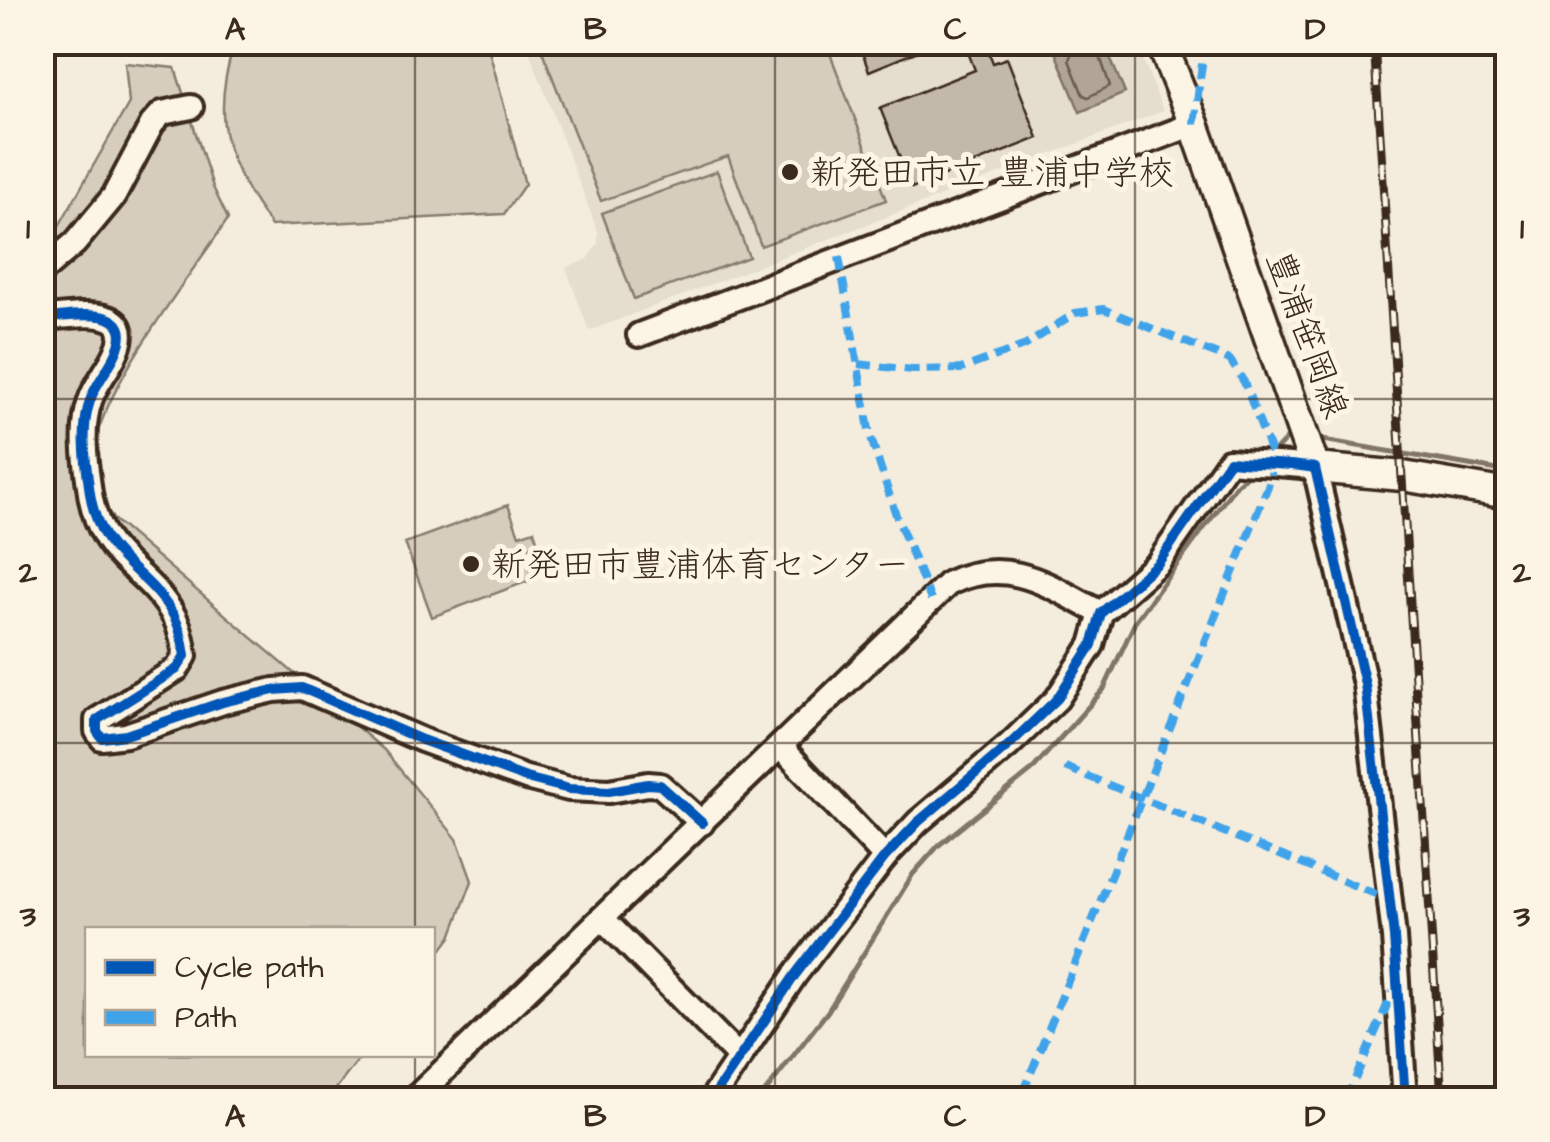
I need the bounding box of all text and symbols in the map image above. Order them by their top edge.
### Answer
text: A [225,7,246,52]
text: B [584,7,607,52]
text: C [944,7,967,52]
text: D [1305,7,1326,52]
place label: 新発田市立 豊浦中学校 [810,149,1174,198]
marker: 新発田市立 豊浦中学校 [779,161,801,183]
text: 1 [26,206,30,251]
text: 1 [1520,206,1524,251]
street label: 豊浦笹岡線 [1254,244,1360,425]
place label: 新発田市豊浦体育センター [491,541,910,590]
text: 2 [18,550,38,595]
text: 2 [1512,550,1532,595]
marker: 新発田市豊浦体育センター [460,553,482,575]
text: 3 [19,894,37,939]
text: 3 [1513,894,1531,939]
legend [85,927,435,1057]
text: Cycle path [175,947,324,990]
text: Path [175,997,237,1039]
text: A [225,1094,246,1139]
text: B [584,1094,607,1139]
text: C [944,1094,967,1139]
text: D [1305,1094,1326,1139]

